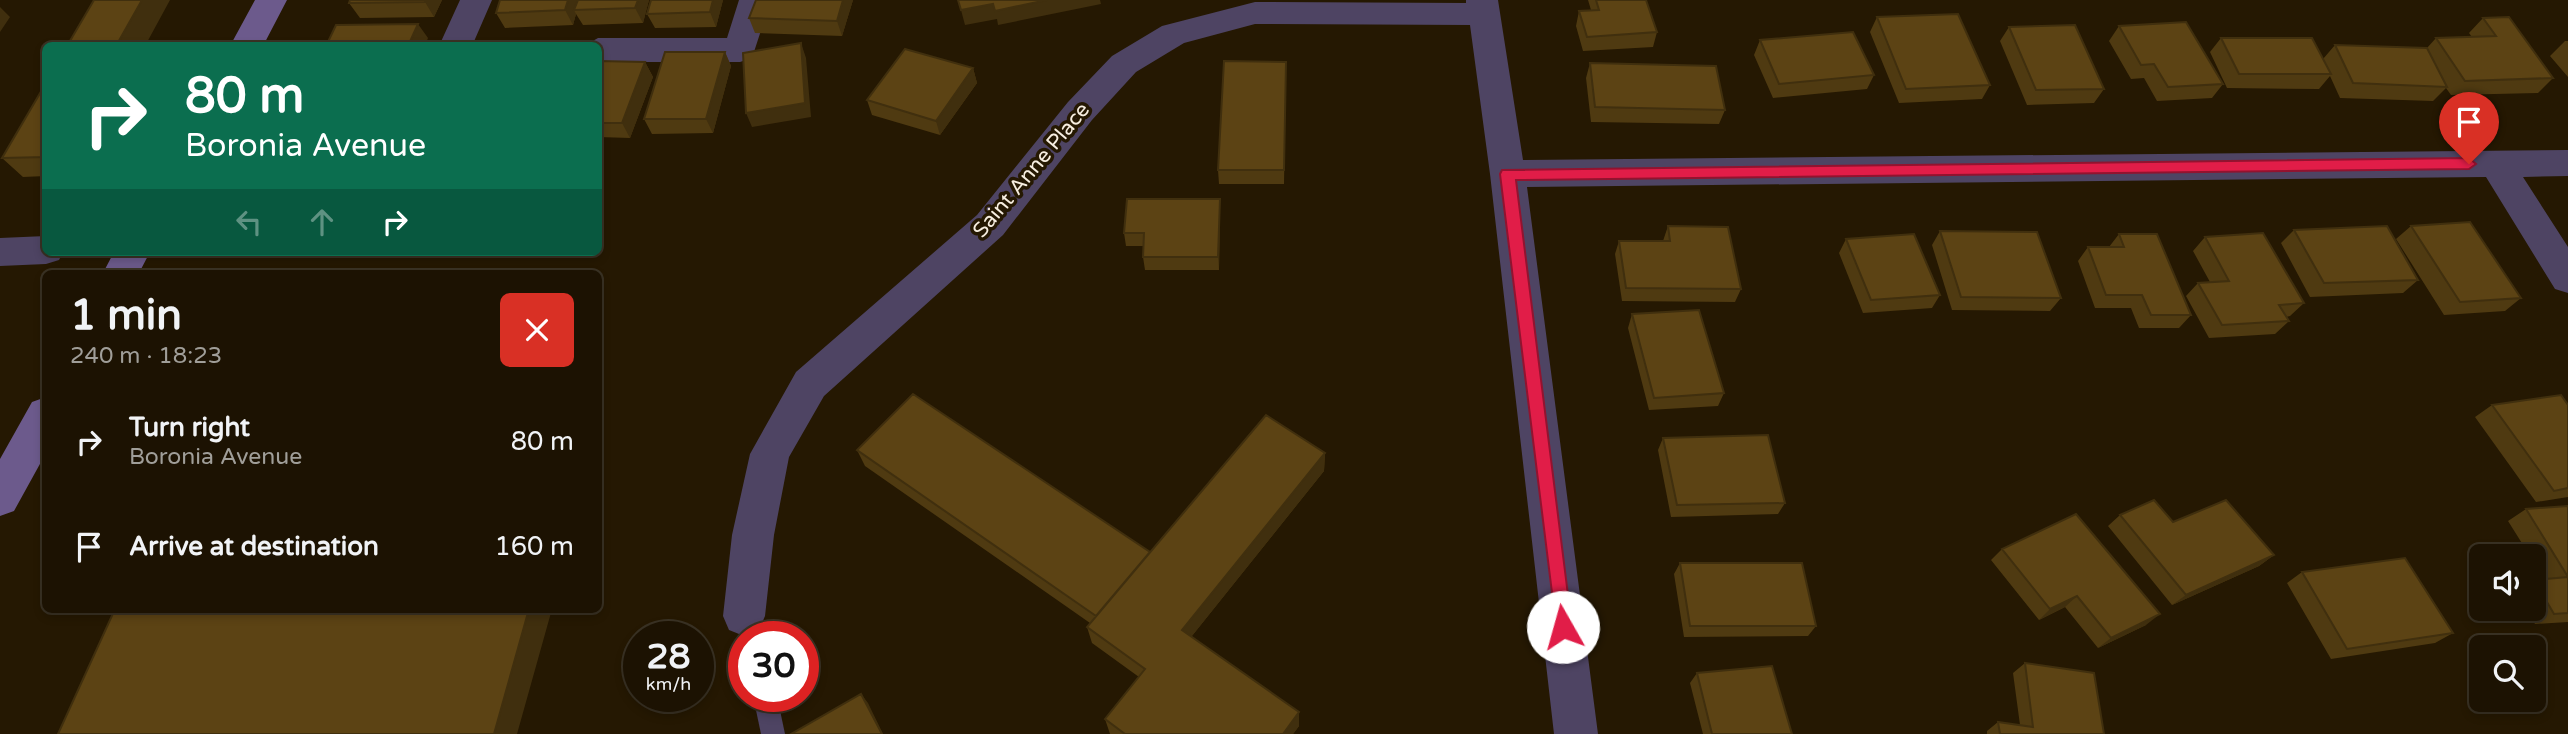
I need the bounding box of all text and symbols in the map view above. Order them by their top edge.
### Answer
text: 80 m [185,67,304,126]
icon: right [70,70,161,161]
pin [2439,92,2499,164]
street label: Saint Anne Place [968,98,1095,243]
icon: arrive [2450,103,2488,141]
text: Boronia Avenue [185,127,426,165]
icon: left [230,203,268,241]
icon: ahead [303,203,341,241]
icon: right [376,203,414,241]
text: 1 min [70,290,182,341]
button: close [500,293,574,367]
text: 240 m · 18:23 [70,342,222,370]
text: Turn right [129,412,250,443]
icon: right [70,423,108,461]
text: 80 m [511,426,574,457]
text: Boronia Avenue [129,443,302,471]
icon: arrive [70,528,108,566]
text: Arrive at destination [129,531,379,562]
text: 160 m [494,531,574,562]
map controls [2469,544,2546,712]
button: sound [2469,544,2546,621]
position arrow [1526,590,1600,664]
speed limit sign: 30 [728,621,819,712]
button: search [2469,635,2546,712]
text: 28 [647,636,690,678]
text: km/h [646,673,691,695]

